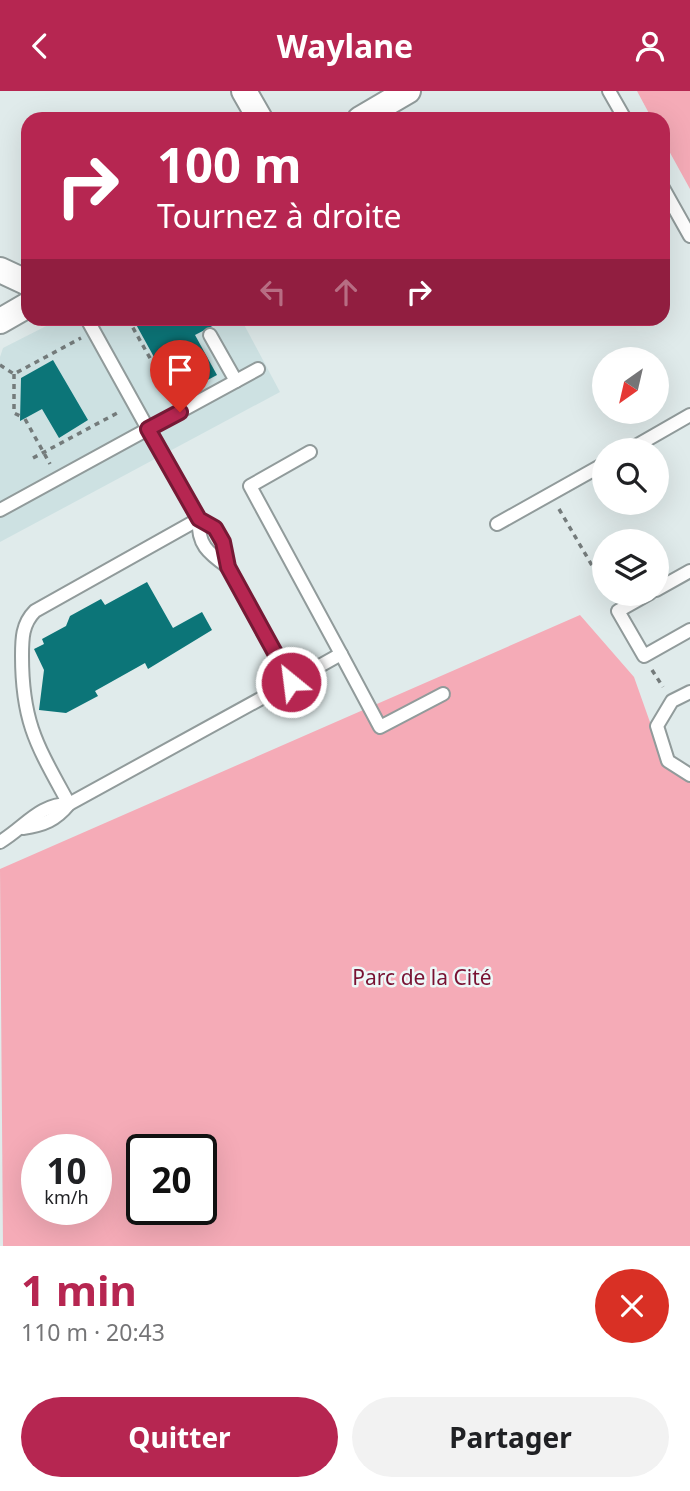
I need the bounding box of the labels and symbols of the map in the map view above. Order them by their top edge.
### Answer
pin [150,340,210,412]
north arrow [592,347,668,423]
position arrow [254,645,328,719]
park label: Parc de la Cité [352,963,492,991]
speed limit sign: 20 [126,1134,217,1225]

